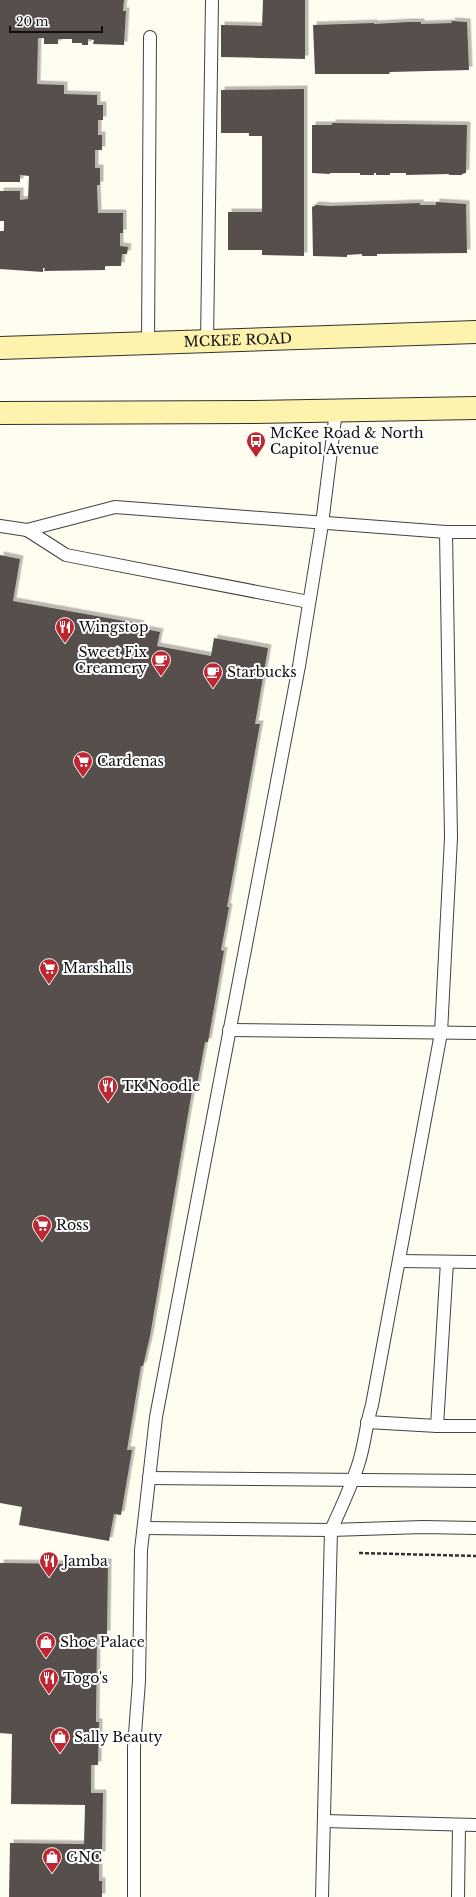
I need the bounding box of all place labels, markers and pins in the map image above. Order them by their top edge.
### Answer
place label: McKee Road & North Capitol Avenue [270,424,424,458]
bus stop icon: McKee Road & North Capitol Avenue [245,430,267,458]
restaurant icon: Wingstop [54,616,76,644]
place label: Wingstop [78,618,148,636]
place label: Sweet Fix Creamery [75,643,147,677]
cafe icon: Sweet Fix Creamery [150,649,172,677]
cafe icon: Starbucks [202,661,224,689]
place label: Starbucks [227,663,297,681]
supermarket icon: Cardenas [72,750,94,778]
place label: Cardenas [97,752,164,770]
supermarket icon: Marshalls [38,957,60,985]
place label: Marshalls [63,959,132,977]
restaurant icon: TK Noodle [97,1075,119,1103]
place label: TK Noodle [122,1077,200,1095]
supermarket icon: Ross [31,1214,53,1242]
place label: Ross [56,1216,89,1234]
restaurant icon: Jamba [38,1550,60,1578]
place label: Jamba [61,1552,108,1570]
shop icon: Shoe Palace [35,1631,57,1659]
place label: Shoe Palace [60,1633,145,1651]
restaurant icon: Togo's [38,1667,60,1695]
place label: Togo's [63,1669,108,1687]
shop icon: Sally Beauty [49,1726,71,1754]
place label: Sally Beauty [74,1728,163,1746]
shop icon: GNC [41,1846,63,1874]
place label: GNC [66,1848,102,1866]

